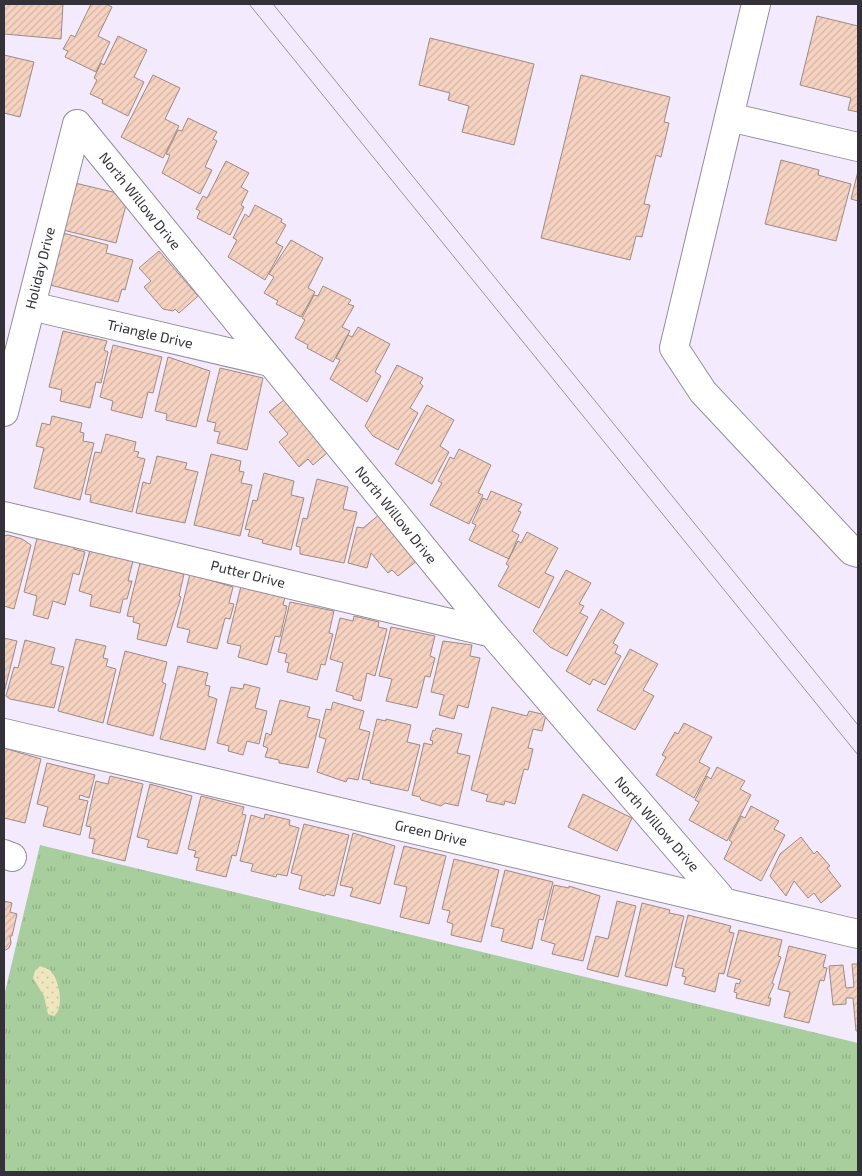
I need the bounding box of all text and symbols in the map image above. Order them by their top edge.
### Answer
street label: North Willow Drive [96,149,185,253]
street label: Holiday Drive [21,225,58,311]
street label: Triangle Drive [106,315,195,352]
street label: North Willow Drive [352,463,441,567]
street label: Putter Drive [209,556,287,591]
street label: North Willow Drive [611,773,703,875]
street label: Green Drive [393,816,469,849]

